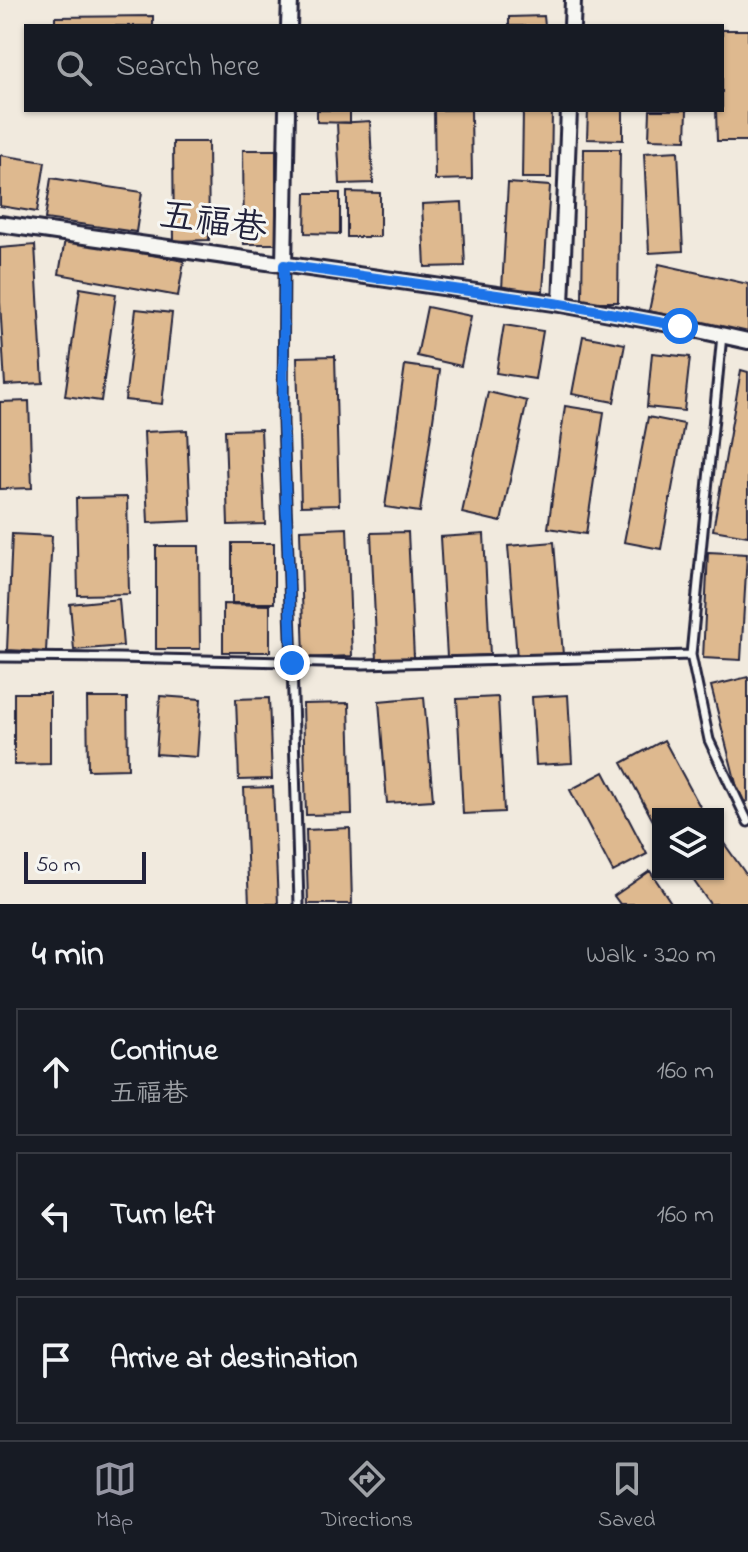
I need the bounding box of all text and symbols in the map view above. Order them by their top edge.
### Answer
search box [24,24,724,112]
icon: search [52,46,96,90]
text: Search here [116,46,260,90]
street label: 五福巷 [156,190,270,258]
route start [662,308,698,344]
route end [274,645,310,681]
map controls [652,808,724,880]
button: layers [652,808,724,880]
scale bar [24,848,146,884]
text: 50 m [36,850,81,882]
text: 4 min [32,931,104,981]
text: Walk · 320 m [586,937,716,975]
text: Continue [110,1030,218,1074]
icon: ahead [34,1050,78,1094]
text: 160 m [656,1053,714,1091]
text: 五福巷 [110,1076,188,1114]
icon: left [34,1194,78,1238]
text: Turn left [110,1194,215,1238]
text: 160 m [656,1197,714,1235]
icon: arrive [34,1338,78,1382]
text: Arrive at destination [110,1338,358,1382]
tab: Map [93,1457,137,1537]
tab: Directions [322,1457,413,1537]
tab: Saved [598,1457,655,1537]

